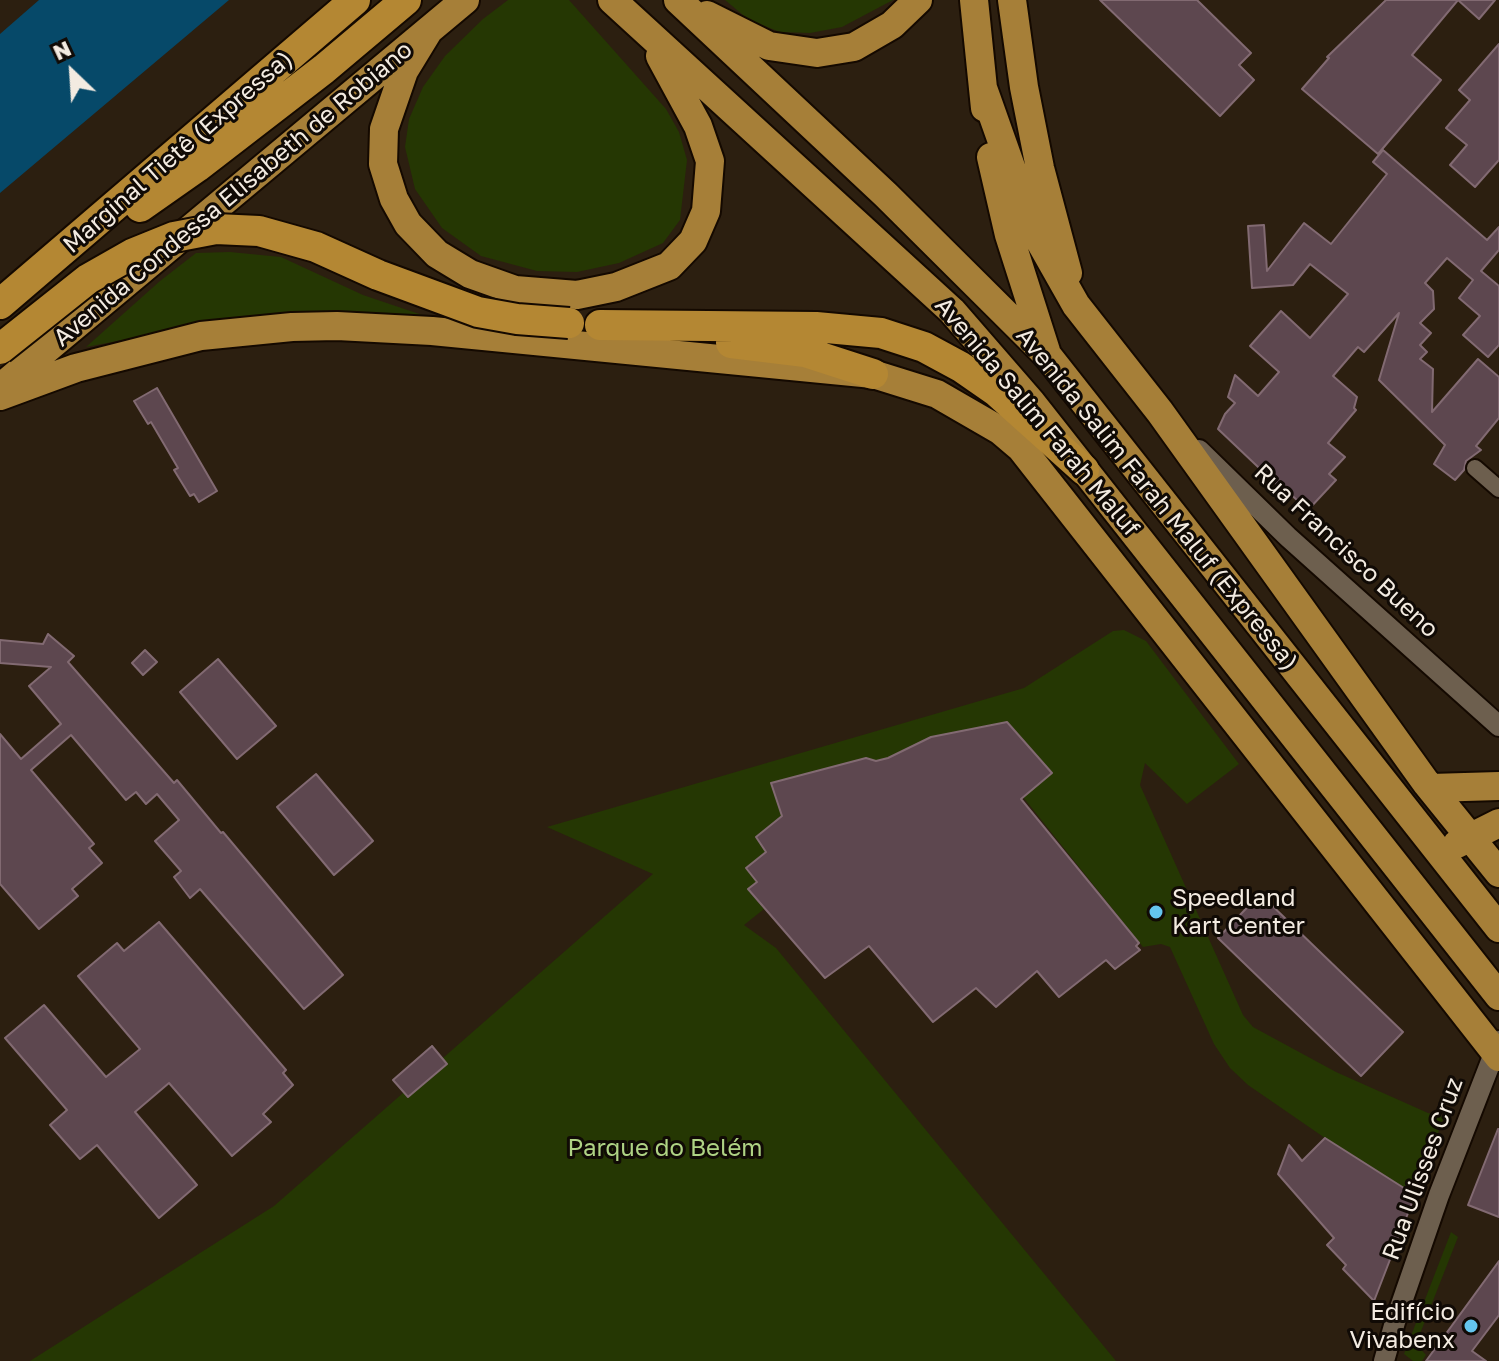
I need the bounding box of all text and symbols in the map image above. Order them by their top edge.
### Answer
north arrow [32,32,112,112]
text: N [48,34,75,66]
street label: Avenida Condessa Elisabeth de Robiano [48,35,418,353]
street label: Marginal Tietê (Expressa) [58,45,298,259]
street label: Avenida Salim Farah Maluf [929,292,1145,542]
street label: Avenida Salim Farah Maluf (Expressa) [1010,322,1304,676]
street label: Rua Francisco Bueno [1248,458,1444,644]
place label: Speedland Kart Center [1172,884,1305,940]
marker: Speedland Kart Center [1147,903,1165,921]
street label: Rua Ulisses Cruz [1377,1074,1469,1264]
park label: Parque do Belém [567,1134,763,1162]
place label: Edifício Vivabenx [1350,1298,1455,1354]
marker: Edifício Vivabenx [1462,1317,1480,1335]

